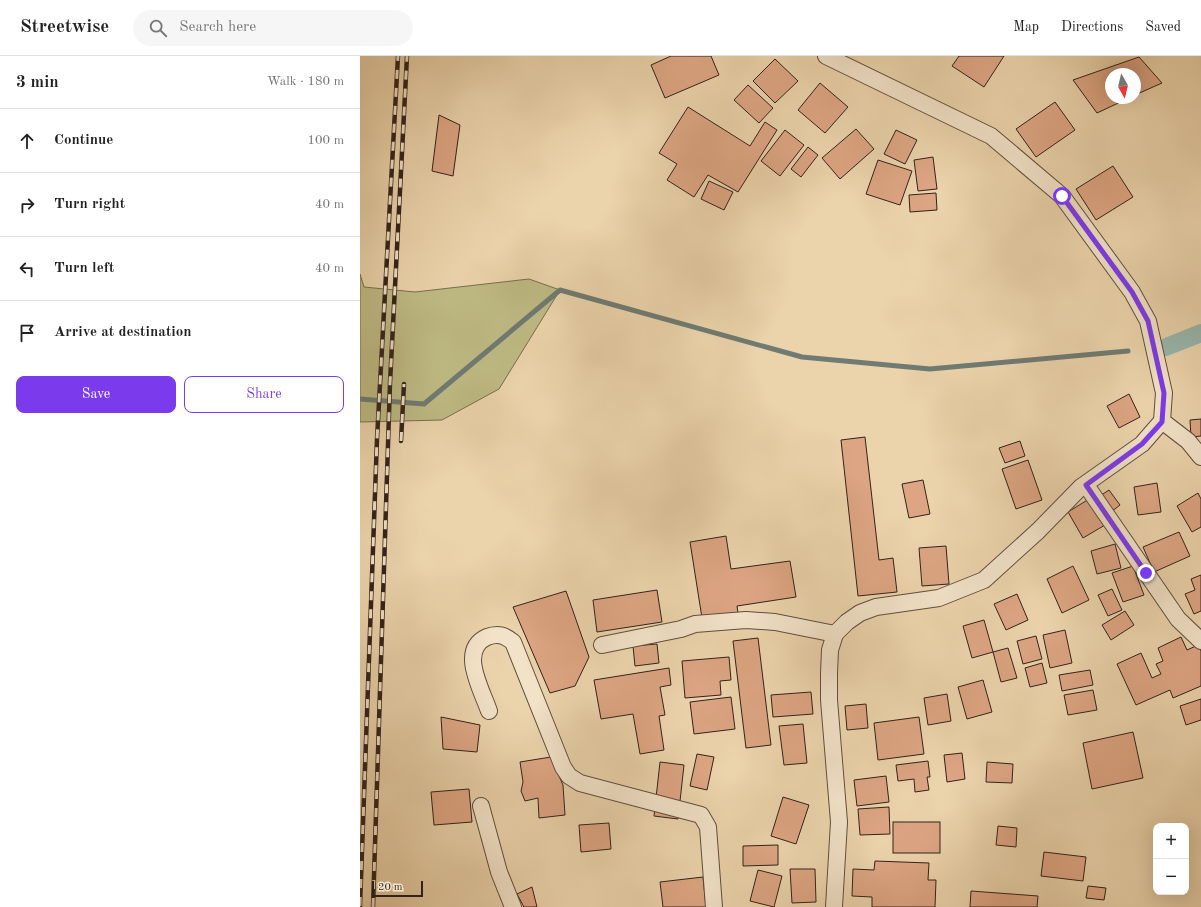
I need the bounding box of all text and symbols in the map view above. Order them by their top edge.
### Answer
search box [133,10,413,46]
icon: search [147,17,169,39]
text: Streetwise [20,18,109,37]
text: Search here [179,20,256,35]
text: Map [1013,20,1039,34]
text: Directions [1061,20,1123,34]
text: Saved [1145,20,1181,34]
north arrow [1105,68,1141,104]
text: 3 min [16,74,59,91]
text: Walk · 180 m [267,75,344,88]
icon: ahead [16,130,38,152]
text: Continue [54,133,113,148]
text: 100 m [307,134,344,147]
route start [1053,187,1071,205]
icon: right [16,194,38,216]
text: Turn right [54,197,125,212]
text: 40 m [315,198,344,211]
icon: left [16,258,38,280]
text: Turn left [54,261,114,276]
text: 40 m [315,262,344,275]
icon: arrive [16,322,38,344]
text: Arrive at destination [54,325,192,340]
button: Save [16,376,176,413]
button: Share [184,376,344,413]
route end [1137,564,1155,582]
map controls [1153,823,1189,895]
button: + [1153,823,1189,859]
button: − [1153,859,1189,895]
scale bar [372,879,423,898]
text: 20 m [378,882,403,893]

